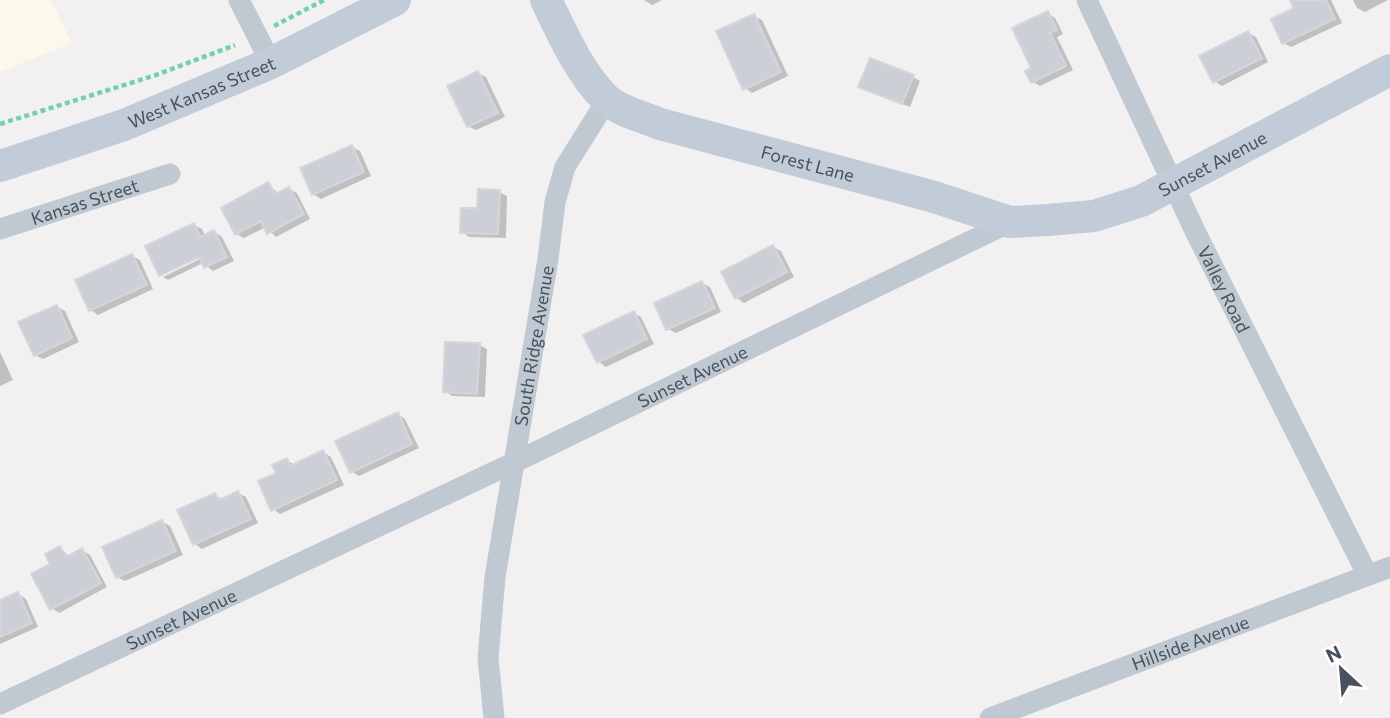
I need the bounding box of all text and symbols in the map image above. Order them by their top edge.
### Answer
street label: West Kansas Street [125,51,279,133]
street label: Sunset Avenue [1154,126,1270,201]
street label: Forest Lane [759,140,857,186]
street label: Kansas Street [28,174,141,229]
street label: Valley Road [1193,242,1255,336]
street label: South Ridge Avenue [509,264,558,428]
street label: Sunset Avenue [634,340,751,412]
street label: Sunset Avenue [122,584,240,654]
street label: Hillside Avenue [1129,610,1252,675]
north arrow [1306,634,1376,704]
text: N [1322,640,1345,667]

